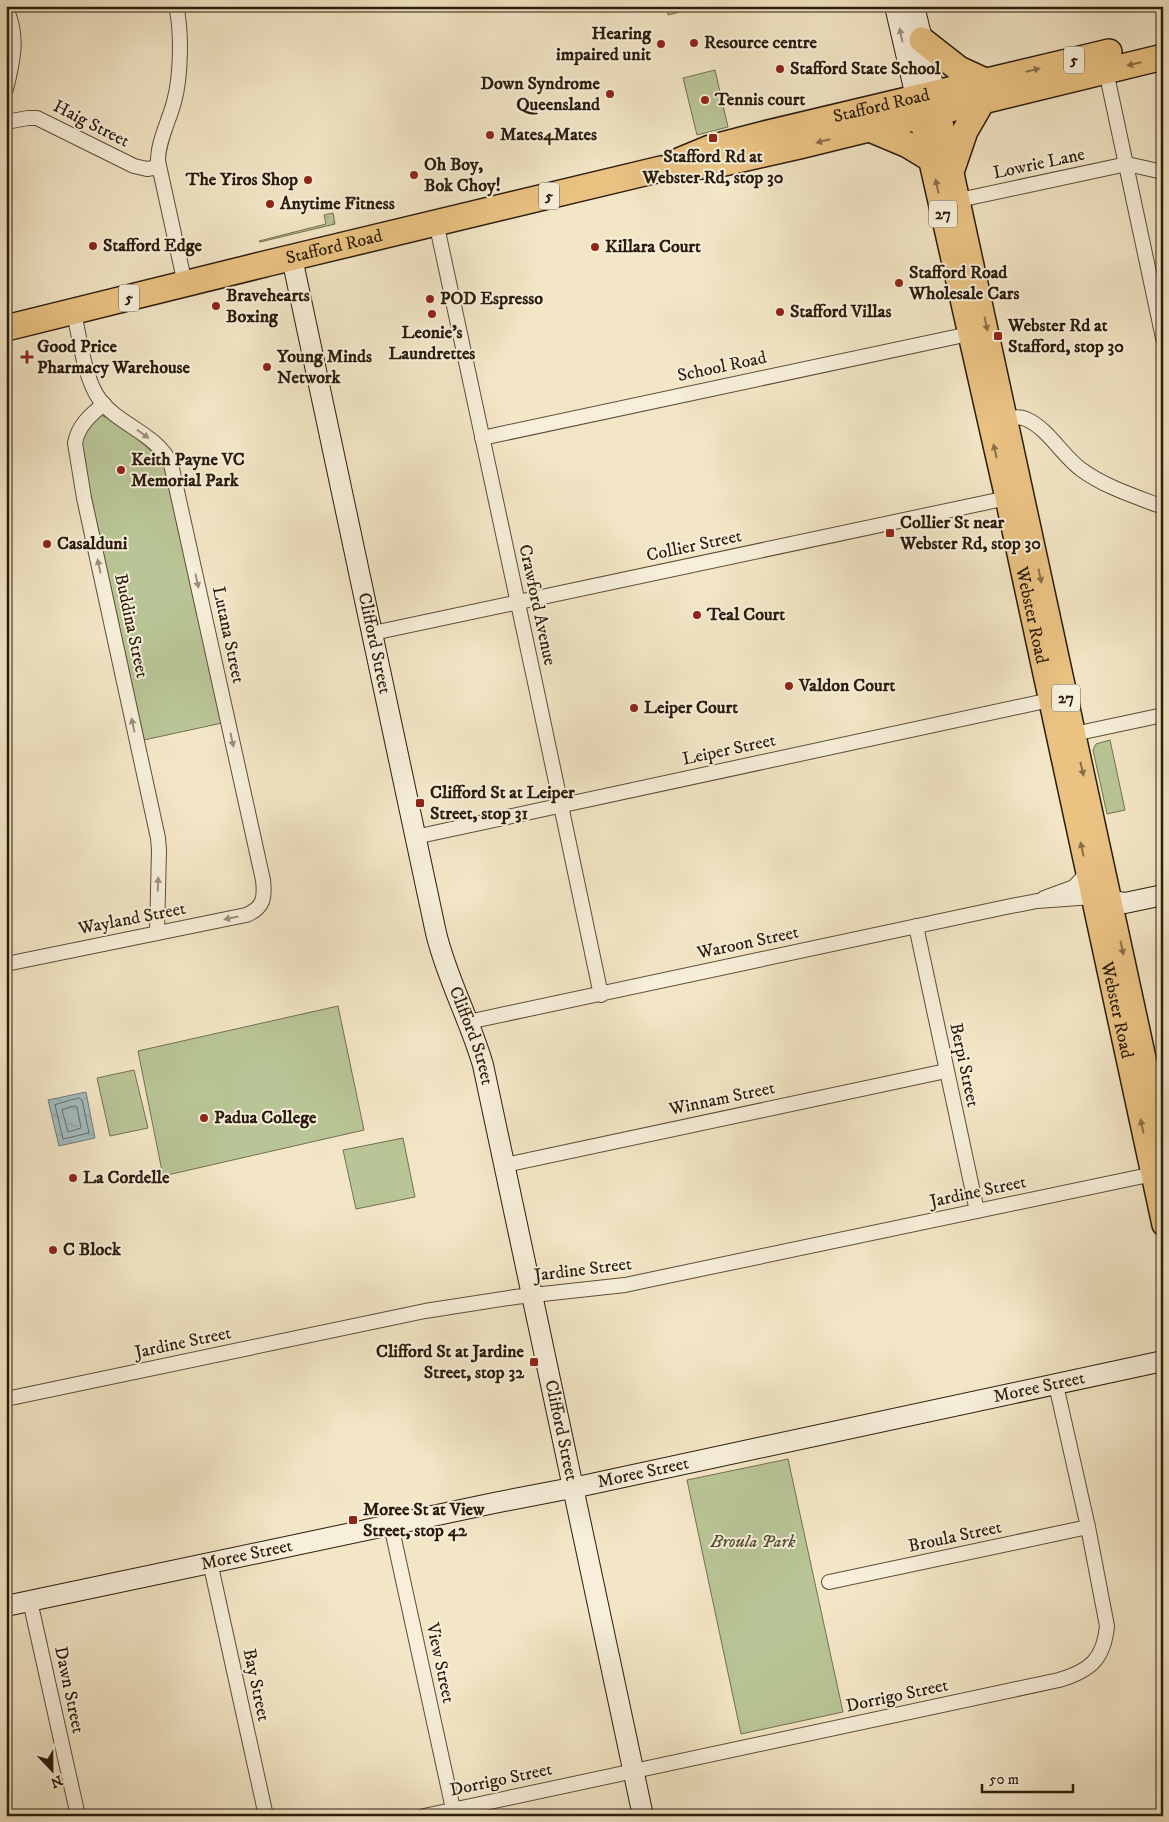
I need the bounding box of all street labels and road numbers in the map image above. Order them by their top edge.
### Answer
road number: 5 [1064,46,1084,74]
street label: Stafford Road [831,84,932,128]
street label: Haig Street [49,95,133,153]
street label: Lowrie Lane [991,144,1087,184]
road number: 5 [539,182,559,210]
road number: 27 [929,200,957,228]
street label: Stafford Road [284,225,385,270]
road number: 5 [119,284,139,312]
street label: School Road [675,347,769,387]
street label: Collier Street [644,525,744,567]
street label: Crawford Avenue [513,542,561,668]
street label: Webster Road [1010,564,1052,666]
street label: Buddina Street [109,572,153,680]
street label: Lutana Street [207,585,249,686]
street label: Clifford Street [353,591,396,696]
road number: 27 [1052,684,1080,711]
street label: Leiper Street [680,729,778,771]
street label: Wayland Street [75,898,188,940]
street label: Waroon Street [694,921,801,965]
street label: Webster Road [1095,959,1138,1061]
street label: Clifford Street [444,983,498,1087]
street label: Berpi Street [944,1021,984,1109]
street label: Winnam Street [666,1077,777,1121]
street label: Jardine Street [926,1171,1028,1213]
street label: Jardine Street [531,1253,633,1287]
street label: Jardine Street [131,1322,233,1364]
street label: Moree Street [991,1367,1087,1408]
street label: Clifford Street [539,1378,582,1483]
street label: Moree Street [595,1452,691,1493]
street label: Broula Street [906,1516,1004,1558]
street label: Moree Street [199,1535,295,1576]
street label: View Street [421,1620,459,1705]
street label: Dawn Street [49,1645,89,1736]
street label: Bay Street [238,1647,274,1724]
street label: Dorrigo Street [844,1674,950,1718]
street label: Dorrigo Street [448,1758,554,1802]

